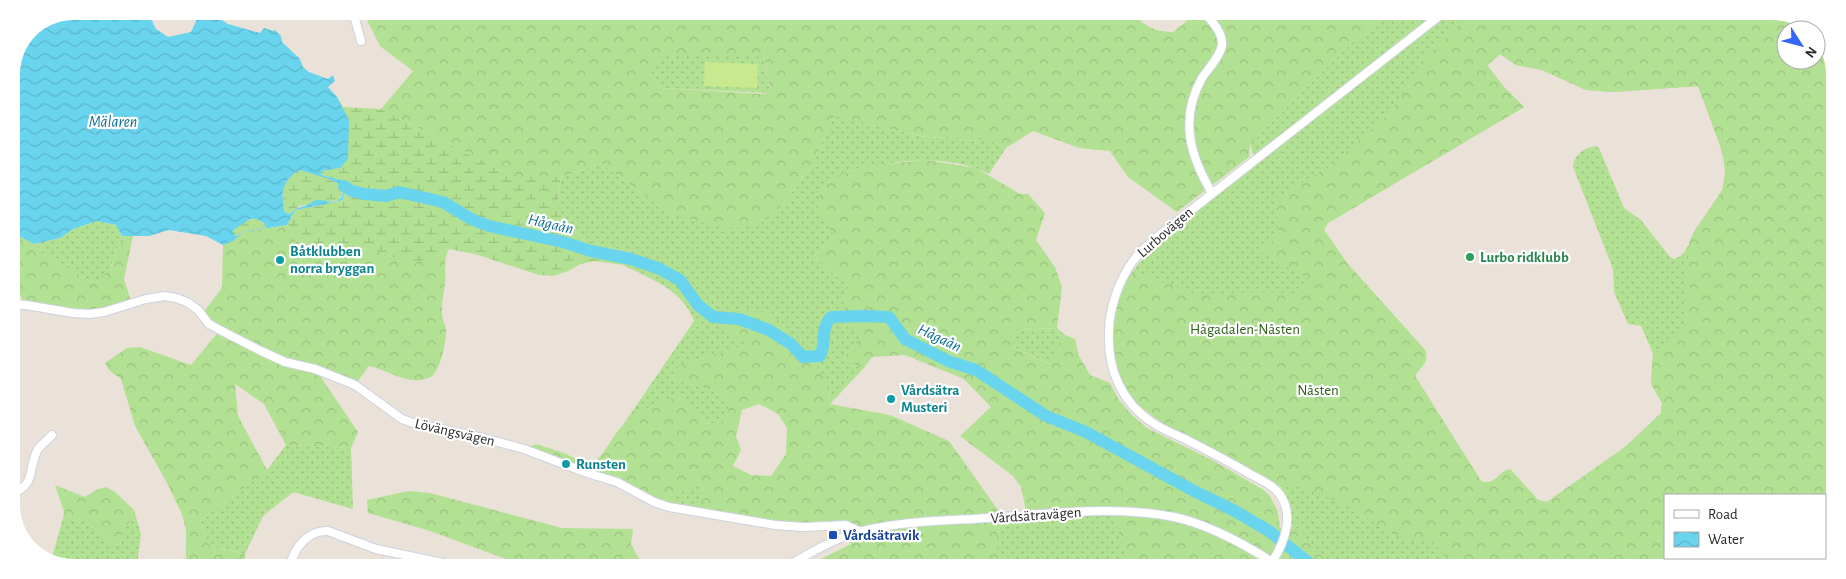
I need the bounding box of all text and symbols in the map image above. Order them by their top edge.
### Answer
north arrow [1776,20,1826,70]
text: N [1802,44,1819,60]
water label: Mälaren [89,114,137,130]
street label: Lurbovägen [1135,204,1196,260]
water label: Hågaån [527,211,575,237]
place label: Båtklubben norra bryggan [290,244,374,276]
place label: Lurbo ridklubb [1480,250,1569,265]
marker: Lurbo ridklubb [1464,251,1476,263]
marker: Båtklubben norra bryggan [274,254,286,266]
water label: Hågaån [915,321,964,355]
park label: Hågadalen-Nåsten [1190,322,1300,337]
place label: Vårdsätra Musteri [901,383,960,415]
park label: Nåsten [1297,383,1339,398]
marker: Vårdsätra Musteri [885,393,897,405]
street label: Lövängsvägen [413,416,496,449]
place label: Runsten [576,457,626,472]
marker: Runsten [560,458,572,470]
legend [1664,494,1826,559]
street label: Vårdsätravägen [990,505,1082,526]
text: Road [1708,507,1738,522]
place label: Vårdsätravik [843,528,920,543]
marker: Vårdsätravik [827,529,839,541]
text: Water [1708,532,1744,547]

